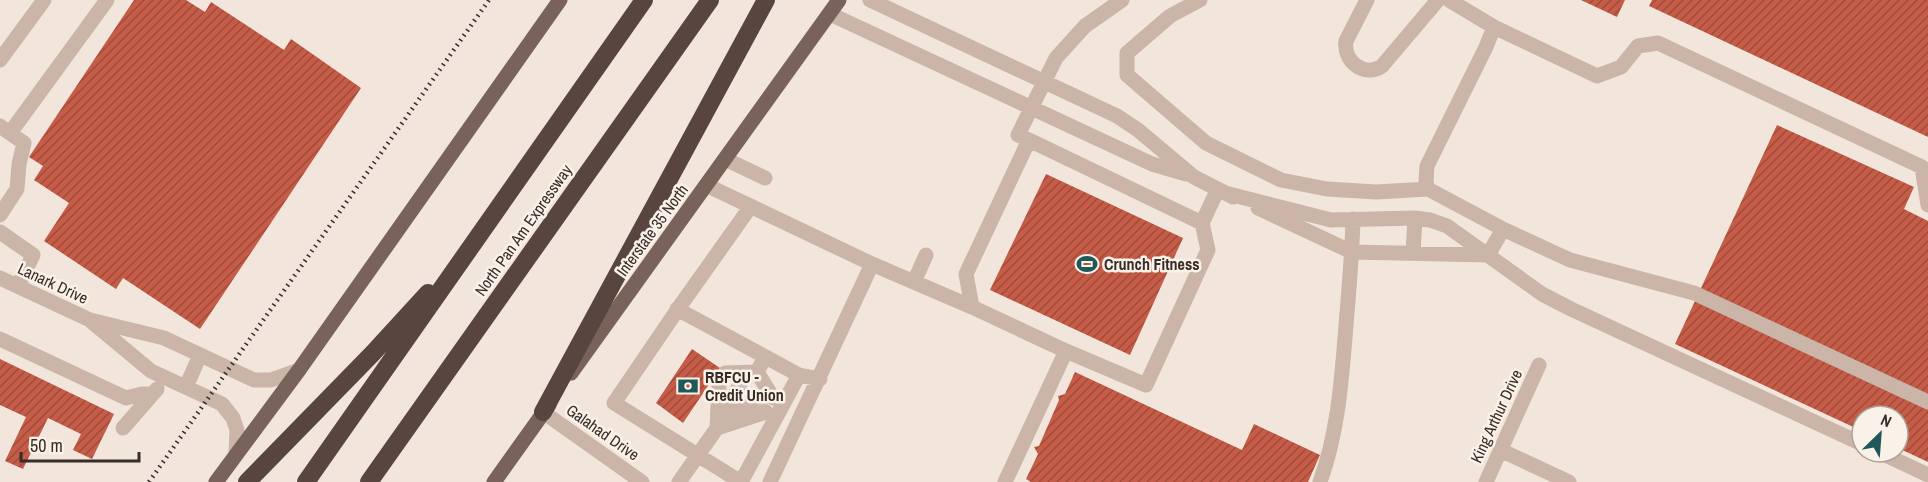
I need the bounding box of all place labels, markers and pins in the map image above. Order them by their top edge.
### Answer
sports icon: Crunch Fitness [1075,252,1099,276]
place label: Crunch Fitness [1104,253,1200,275]
place label: RBFCU - Credit Union [705,366,784,406]
bank icon: RBFCU - Credit Union [676,374,700,398]

